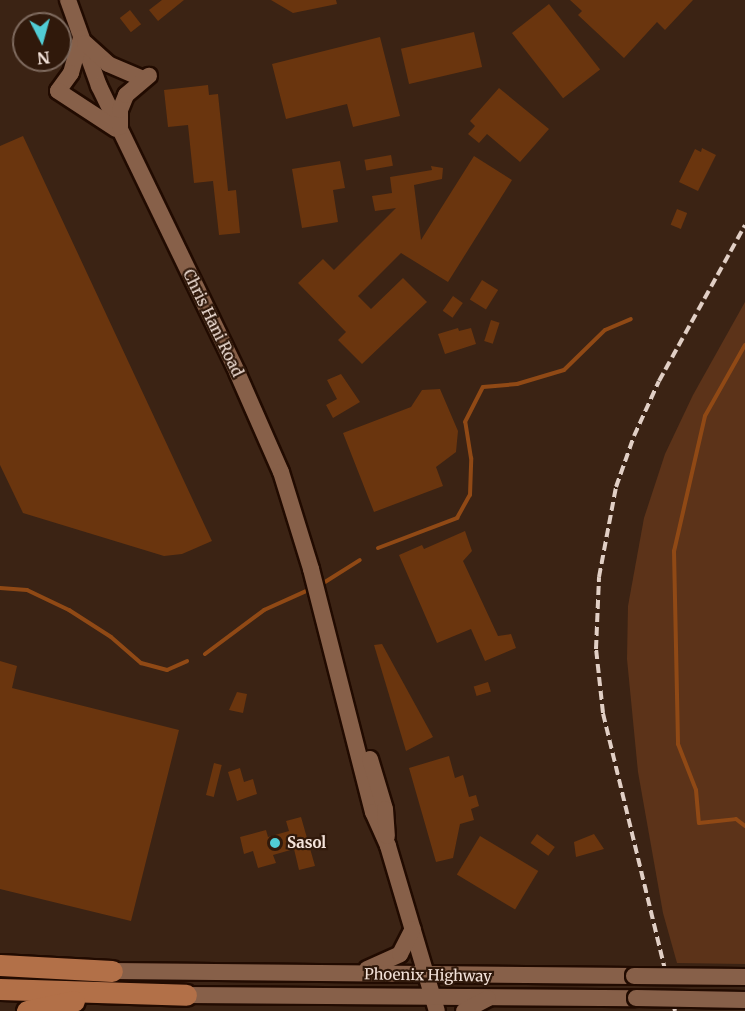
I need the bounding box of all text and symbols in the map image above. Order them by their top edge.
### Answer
north arrow [12,12,72,72]
text: N [36,47,51,69]
street label: Chris Hani Road [179,267,247,379]
place label: Sasol [287,834,326,852]
marker: Sasol [268,836,282,850]
street label: Phoenix Highway [364,965,492,985]

